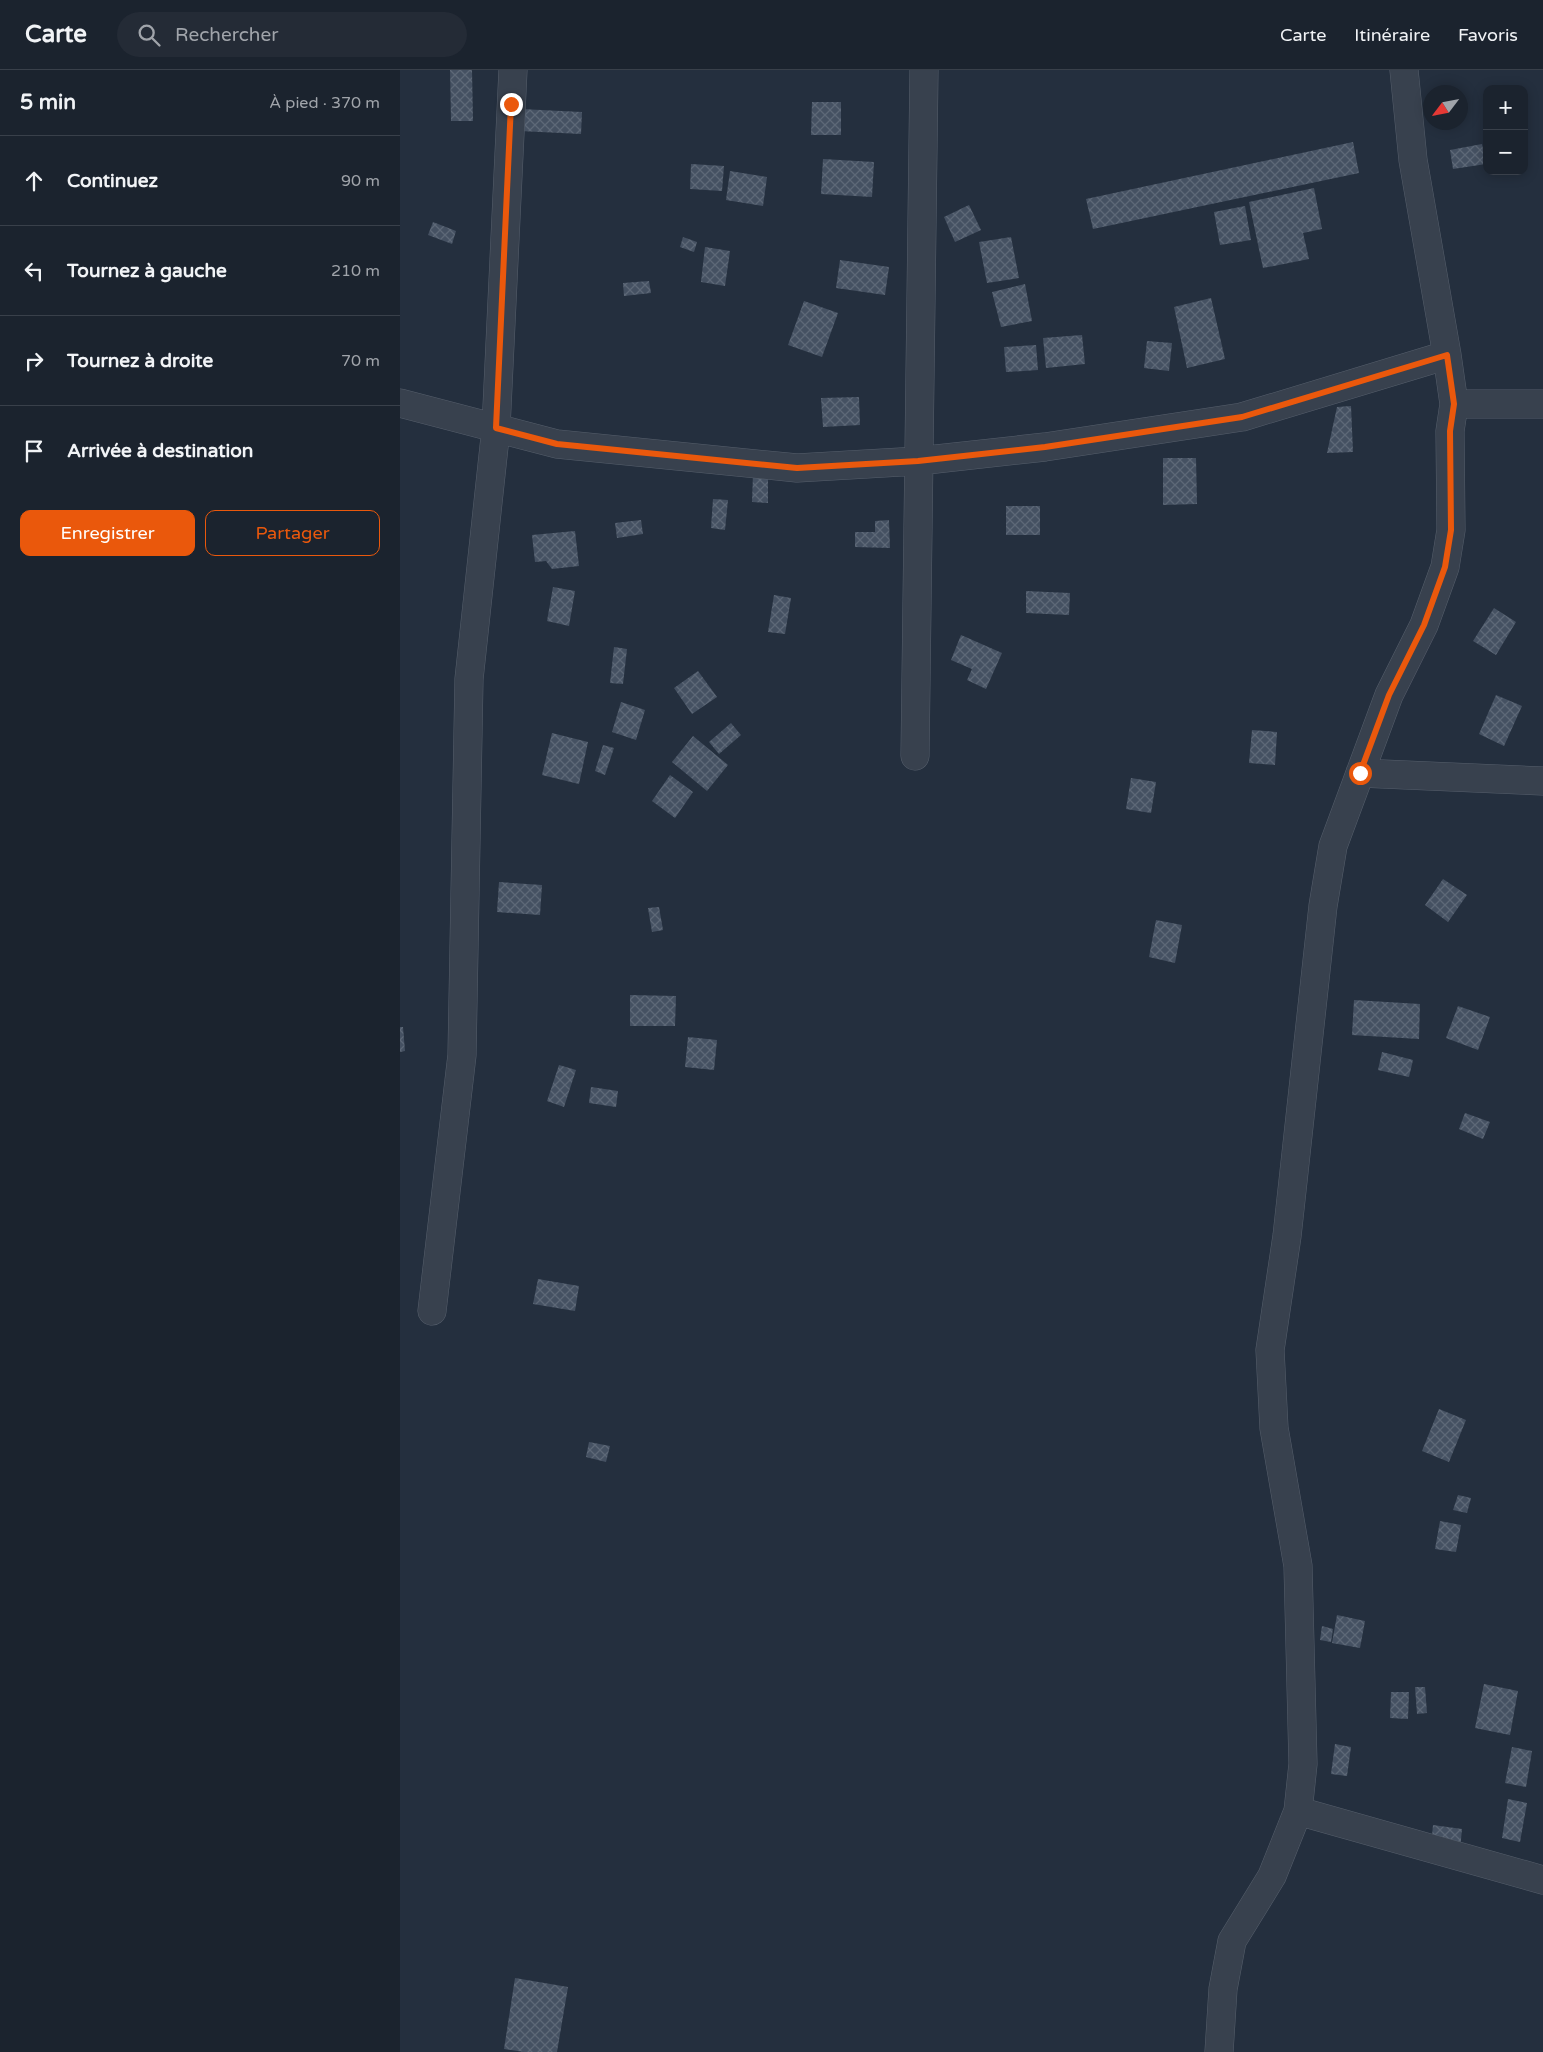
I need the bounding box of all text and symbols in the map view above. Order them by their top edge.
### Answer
search box [117,12,467,57]
text: Carte [25,20,87,49]
icon: search [135,21,163,49]
text: Rechercher [175,24,278,46]
text: Carte [1280,24,1326,46]
text: Itinéraire [1354,24,1430,46]
text: Favoris [1458,24,1518,46]
north arrow [1423,85,1468,130]
map controls [1483,85,1528,175]
button: + [1483,85,1528,130]
text: 5 min [20,90,76,115]
text: À pied · 370 m [269,93,380,113]
route end [500,93,523,116]
button: − [1483,130,1528,175]
icon: ahead [20,167,48,195]
text: Continuez [67,170,158,192]
text: 90 m [341,171,380,191]
icon: left [20,257,48,285]
text: Tournez à gauche [67,260,227,282]
text: 210 m [331,261,380,281]
icon: right [20,347,48,375]
text: Tournez à droite [67,350,213,372]
text: 70 m [341,351,380,371]
icon: arrive [20,437,48,465]
text: Arrivée à destination [67,440,253,462]
button: Enregistrer [20,510,195,556]
button: Partager [205,510,380,556]
route start [1349,762,1372,785]

